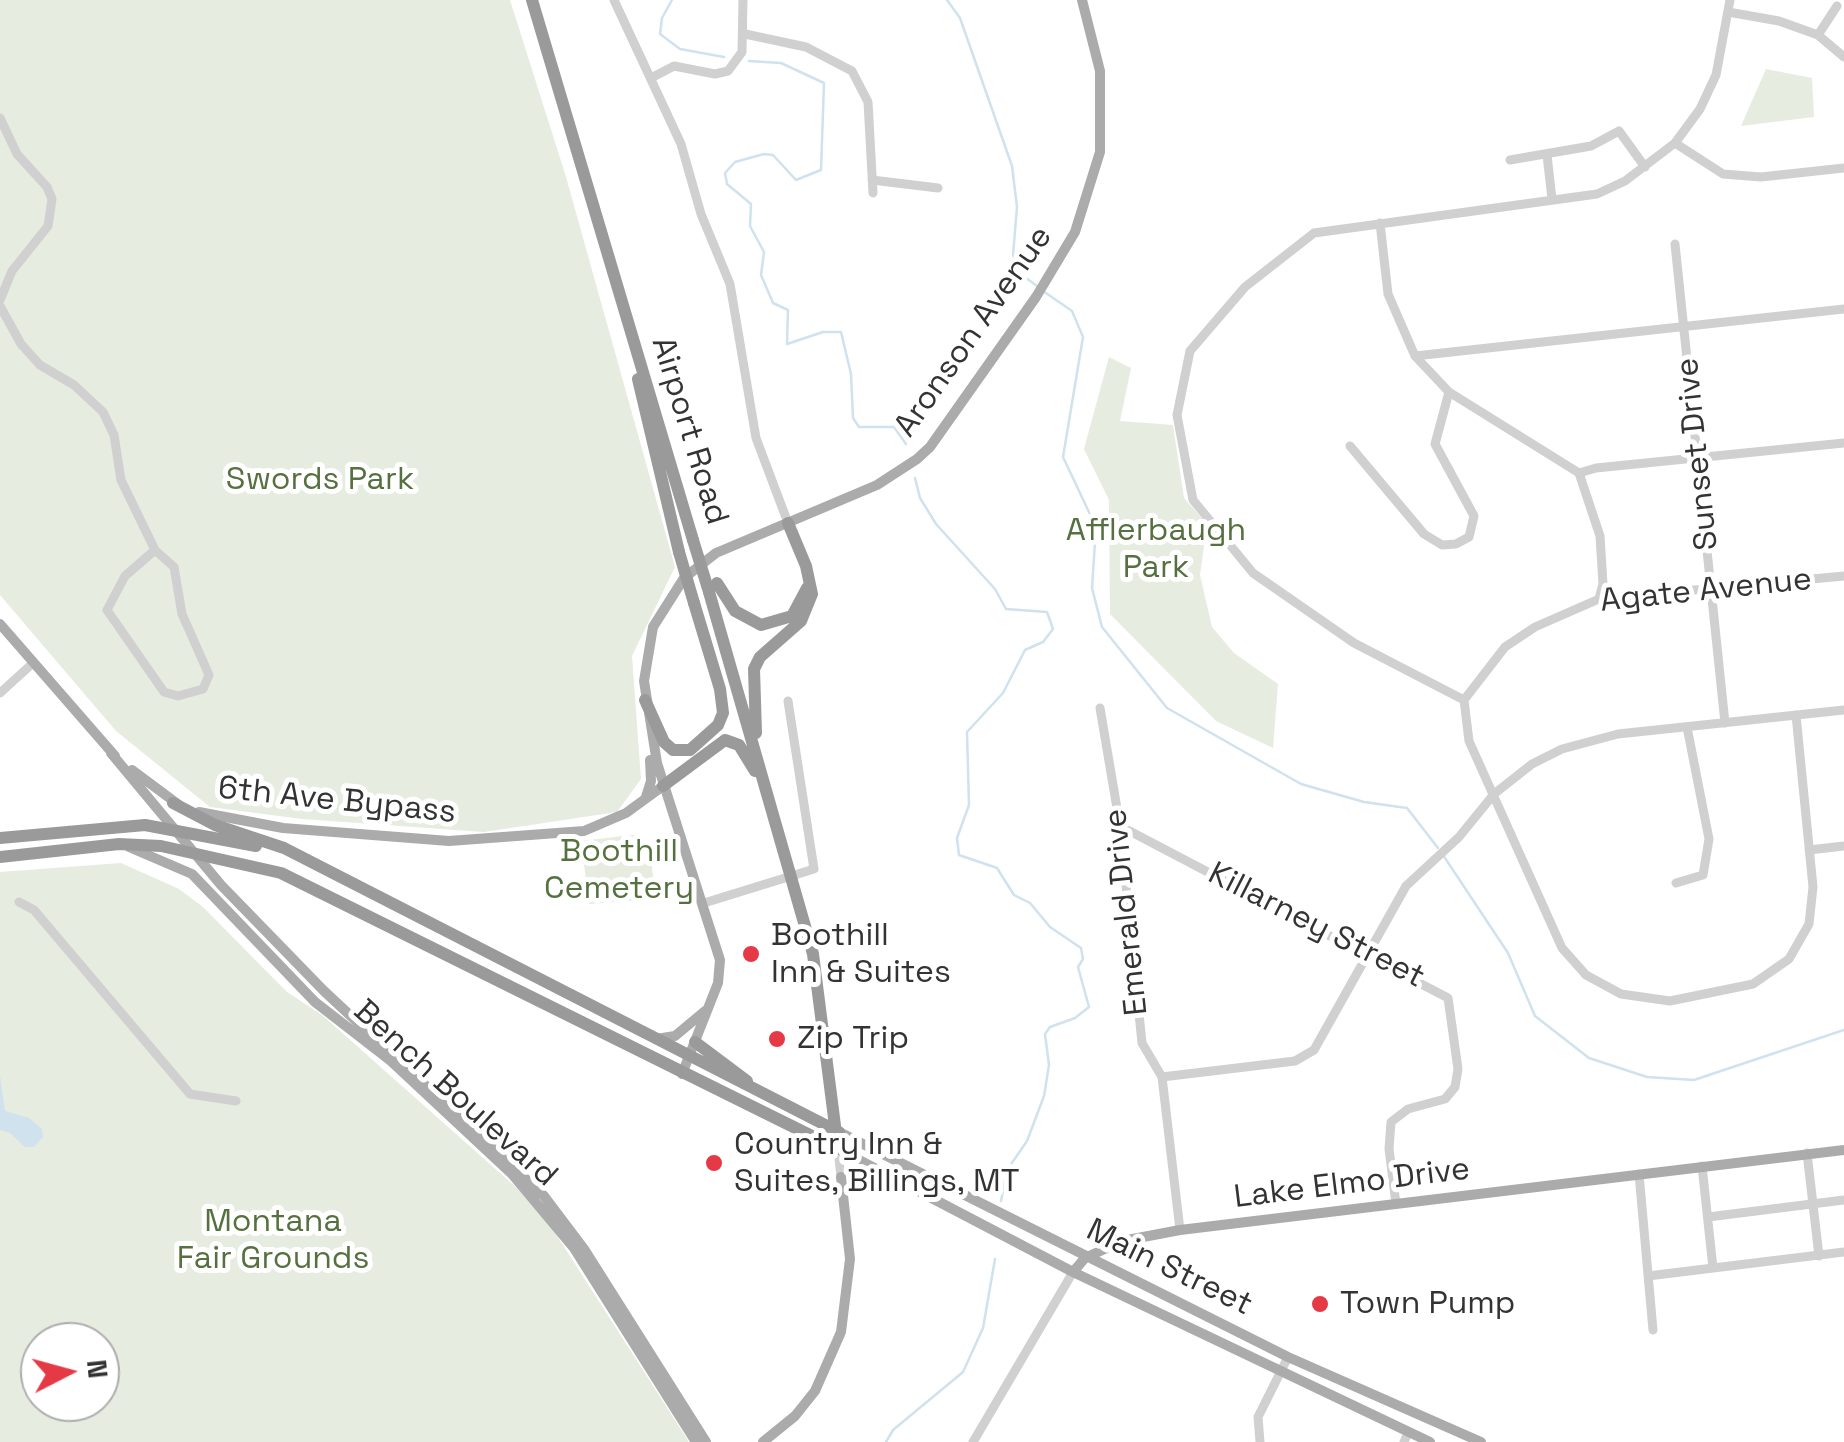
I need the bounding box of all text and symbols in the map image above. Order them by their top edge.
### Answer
street label: Aronson Avenue [887,219,1061,445]
street label: Airport Road [642,333,736,529]
street label: Sunset Drive [1669,356,1727,552]
park label: Swords Park [226,461,414,499]
park label: Afflerbaugh Park [1066,512,1246,587]
street label: Agate Avenue [1598,561,1814,621]
street label: 6th Ave Bypass [216,769,458,833]
street label: Emerald Drive [1097,807,1157,1017]
park label: Boothill Cemetery [544,833,694,908]
street label: Killarney Street [1201,855,1431,997]
place label: Boothill Inn & Suites [771,917,951,992]
marker: Boothill Inn & Suites [740,943,762,965]
street label: Bench Boulevard [345,993,565,1195]
place label: Zip Trip [797,1020,909,1058]
marker: Zip Trip [766,1028,788,1050]
place label: Country Inn & Suites, Billings, MT [734,1126,1020,1201]
street label: Lake Elmo Drive [1232,1150,1472,1218]
marker: Country Inn & Suites, Billings, MT [703,1152,725,1174]
park label: Montana Fair Grounds [177,1203,369,1278]
street label: Main Street [1080,1211,1258,1325]
place label: Town Pump [1340,1285,1515,1323]
marker: Town Pump [1309,1293,1331,1315]
north arrow [20,1322,120,1422]
text: N [79,1358,117,1380]

